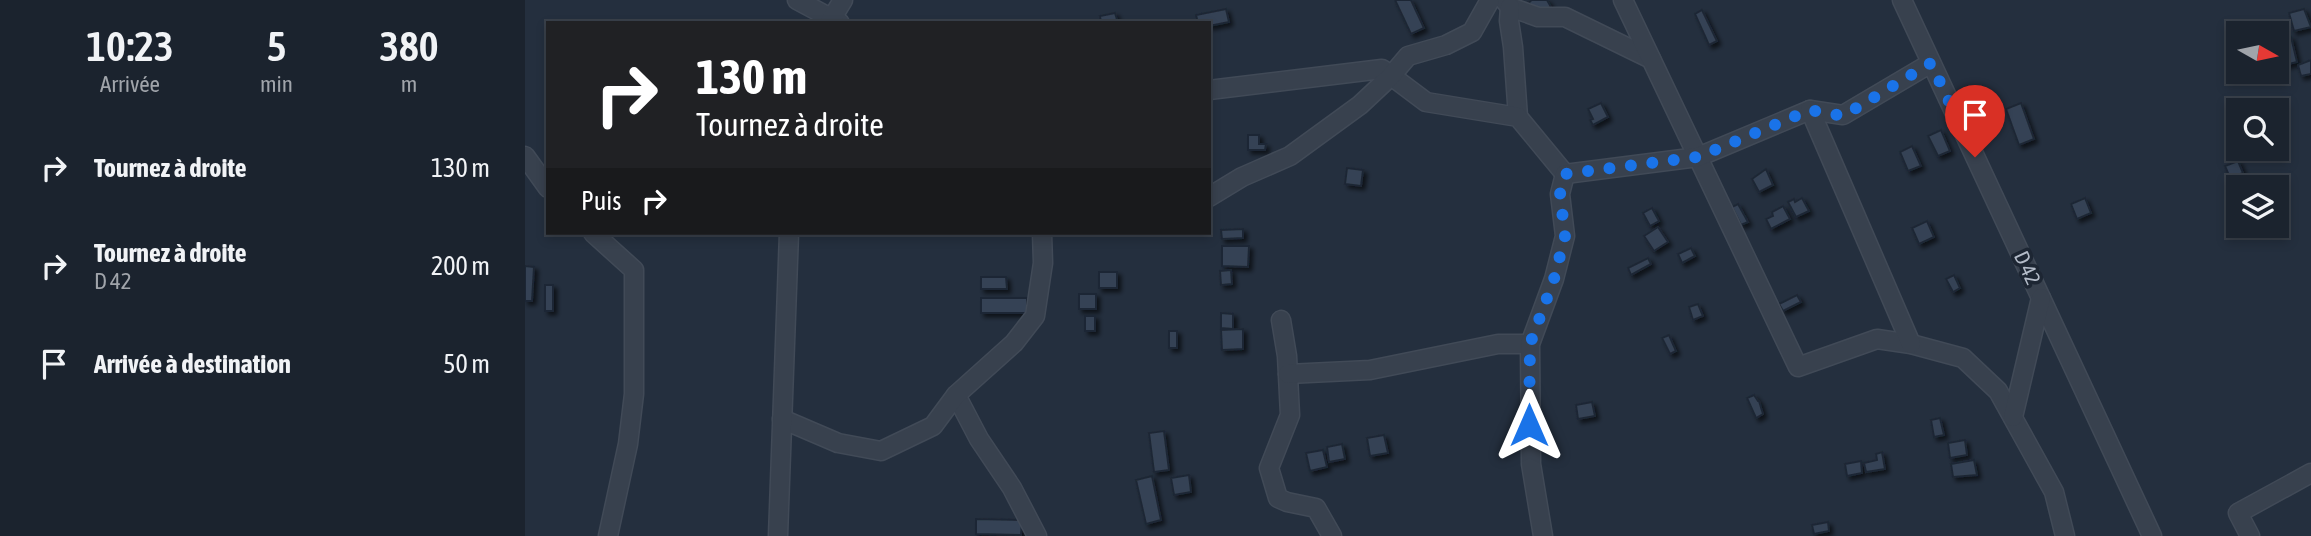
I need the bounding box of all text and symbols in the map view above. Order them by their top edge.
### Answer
north arrow [2226,21,2289,84]
map controls [2226,21,2289,238]
text: 10:23 [86,22,174,70]
text: 5 [267,22,286,70]
text: 380 [379,22,439,70]
text: 130 m [696,48,807,104]
icon: right [581,49,672,140]
text: Arrivée [100,71,160,97]
text: min [260,71,293,97]
text: m [401,71,417,97]
pin [1945,85,2005,157]
icon: arrive [1956,96,1994,134]
button: search [2226,98,2289,161]
text: Tournez à droite [696,106,884,143]
icon: right [35,149,73,187]
text: Tournez à droite [94,153,247,183]
text: 130 m [431,153,490,183]
button: layers [2226,175,2289,238]
icon: right [635,182,673,220]
text: Puis [581,186,621,216]
text: Tournez à droite [94,238,247,268]
icon: right [35,247,73,285]
street label: D 42 [2010,247,2046,288]
text: 200 m [431,251,490,281]
text: D 42 [94,268,132,294]
icon: arrive [35,345,73,383]
text: Arrivée à destination [94,349,291,379]
text: 50 m [443,349,490,379]
position arrow [1492,388,1566,462]

